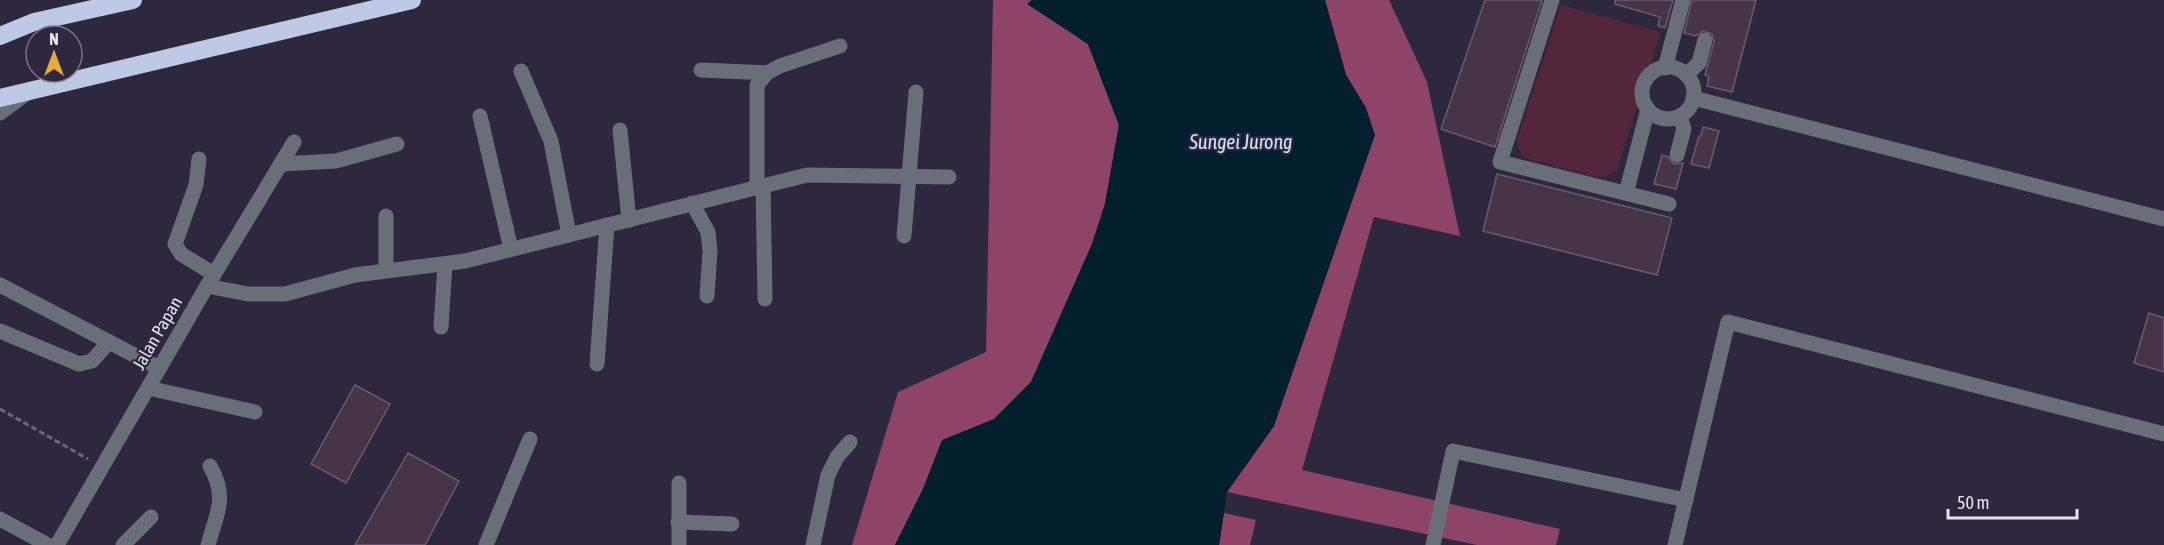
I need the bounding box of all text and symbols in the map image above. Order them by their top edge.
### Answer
north arrow [24,24,84,84]
text: N [49,30,59,48]
water label: Sungei Jurong [1188,130,1293,153]
street label: Jalan Papan [128,293,186,373]
scale bar [1948,482,2077,520]
text: 50 m [1957,492,1989,513]

